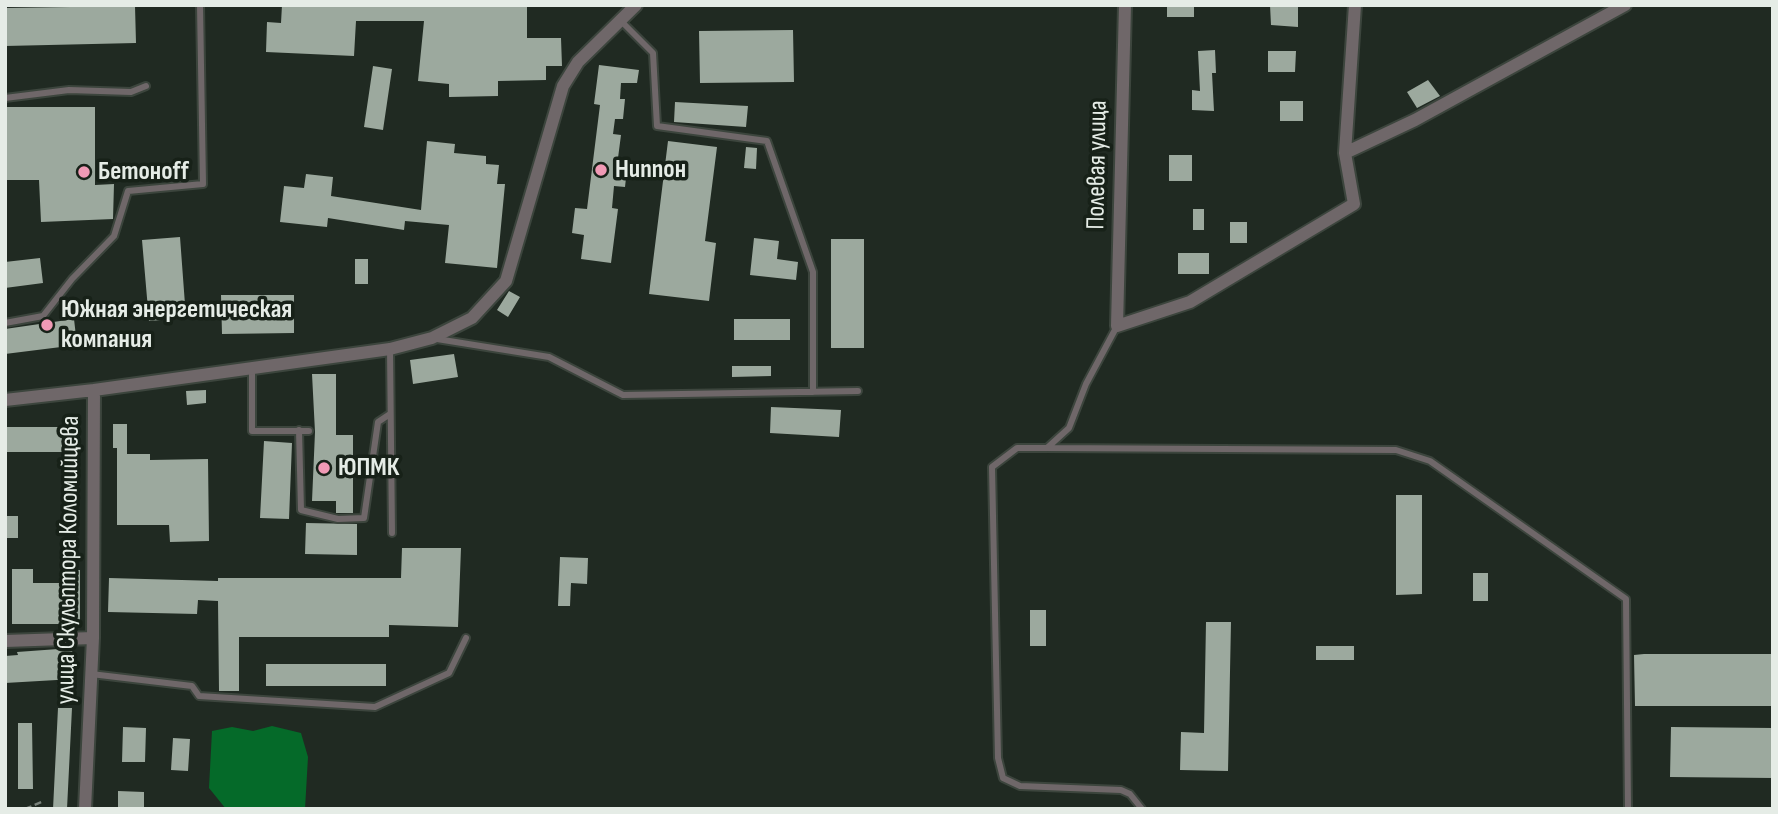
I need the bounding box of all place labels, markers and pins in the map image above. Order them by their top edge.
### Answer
place label: Ниппон [615,154,686,186]
place label: Бетонoff [98,156,189,188]
marker: Ниппон [593,162,609,178]
marker: Бетонoff [76,164,92,180]
place label: Южная энергетическая компания [61,294,292,356]
marker: Южная энергетическая компания [39,317,55,333]
place label: ЮПМК [338,452,399,484]
marker: ЮПМК [316,460,332,476]

